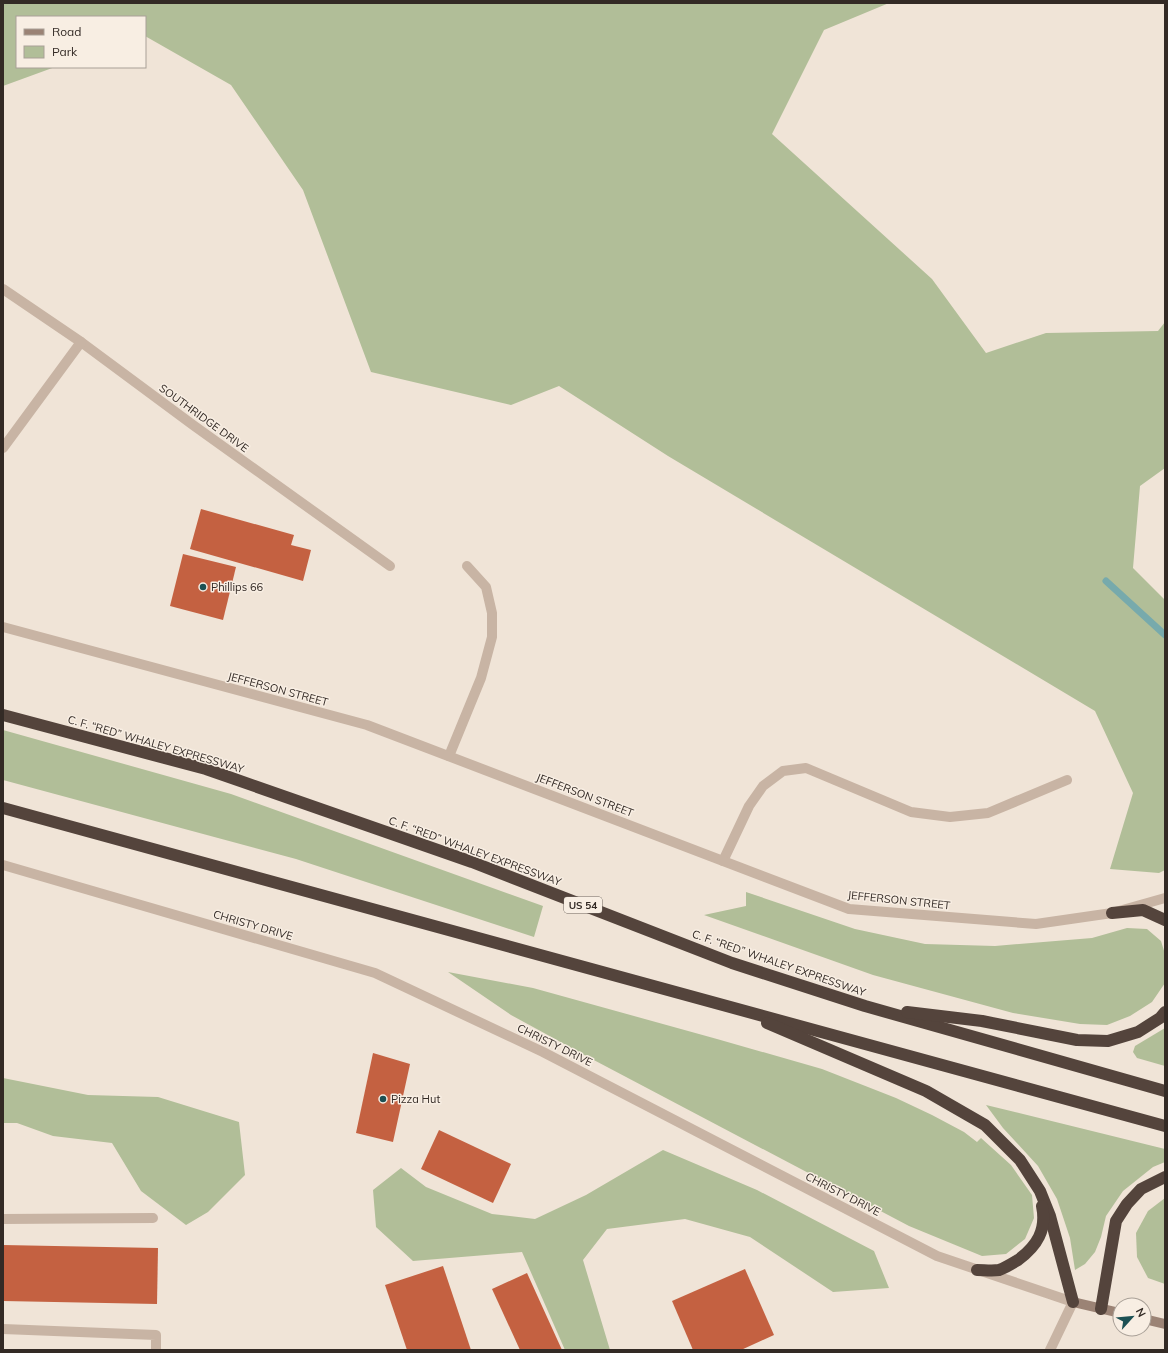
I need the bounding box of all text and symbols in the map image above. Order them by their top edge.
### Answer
legend [16,16,146,68]
text: Road [52,24,81,39]
text: Park [52,44,78,59]
street label: SOUTHRIDGE DRIVE [156,381,252,455]
place label: Phillips 66 [211,580,264,594]
marker: Phillips 66 [198,582,208,592]
street label: JEFFERSON STREET [226,669,330,709]
street label: C. F. “RED” WHALEY EXPRESSWAY [66,712,246,776]
street label: JEFFERSON STREET [534,770,636,820]
street label: C. F. “RED” WHALEY EXPRESSWAY [387,813,564,889]
street label: JEFFERSON STREET [847,888,951,912]
road number: US 54 [564,897,602,913]
street label: CHRISTY DRIVE [212,907,294,943]
street label: C. F. “RED” WHALEY EXPRESSWAY [690,927,868,999]
street label: CHRISTY DRIVE [515,1021,595,1069]
place label: Pizza Hut [391,1092,440,1106]
marker: Pizza Hut [378,1094,388,1104]
street label: CHRISTY DRIVE [803,1169,883,1219]
north arrow [1112,1297,1152,1337]
text: N [1133,1306,1149,1319]

